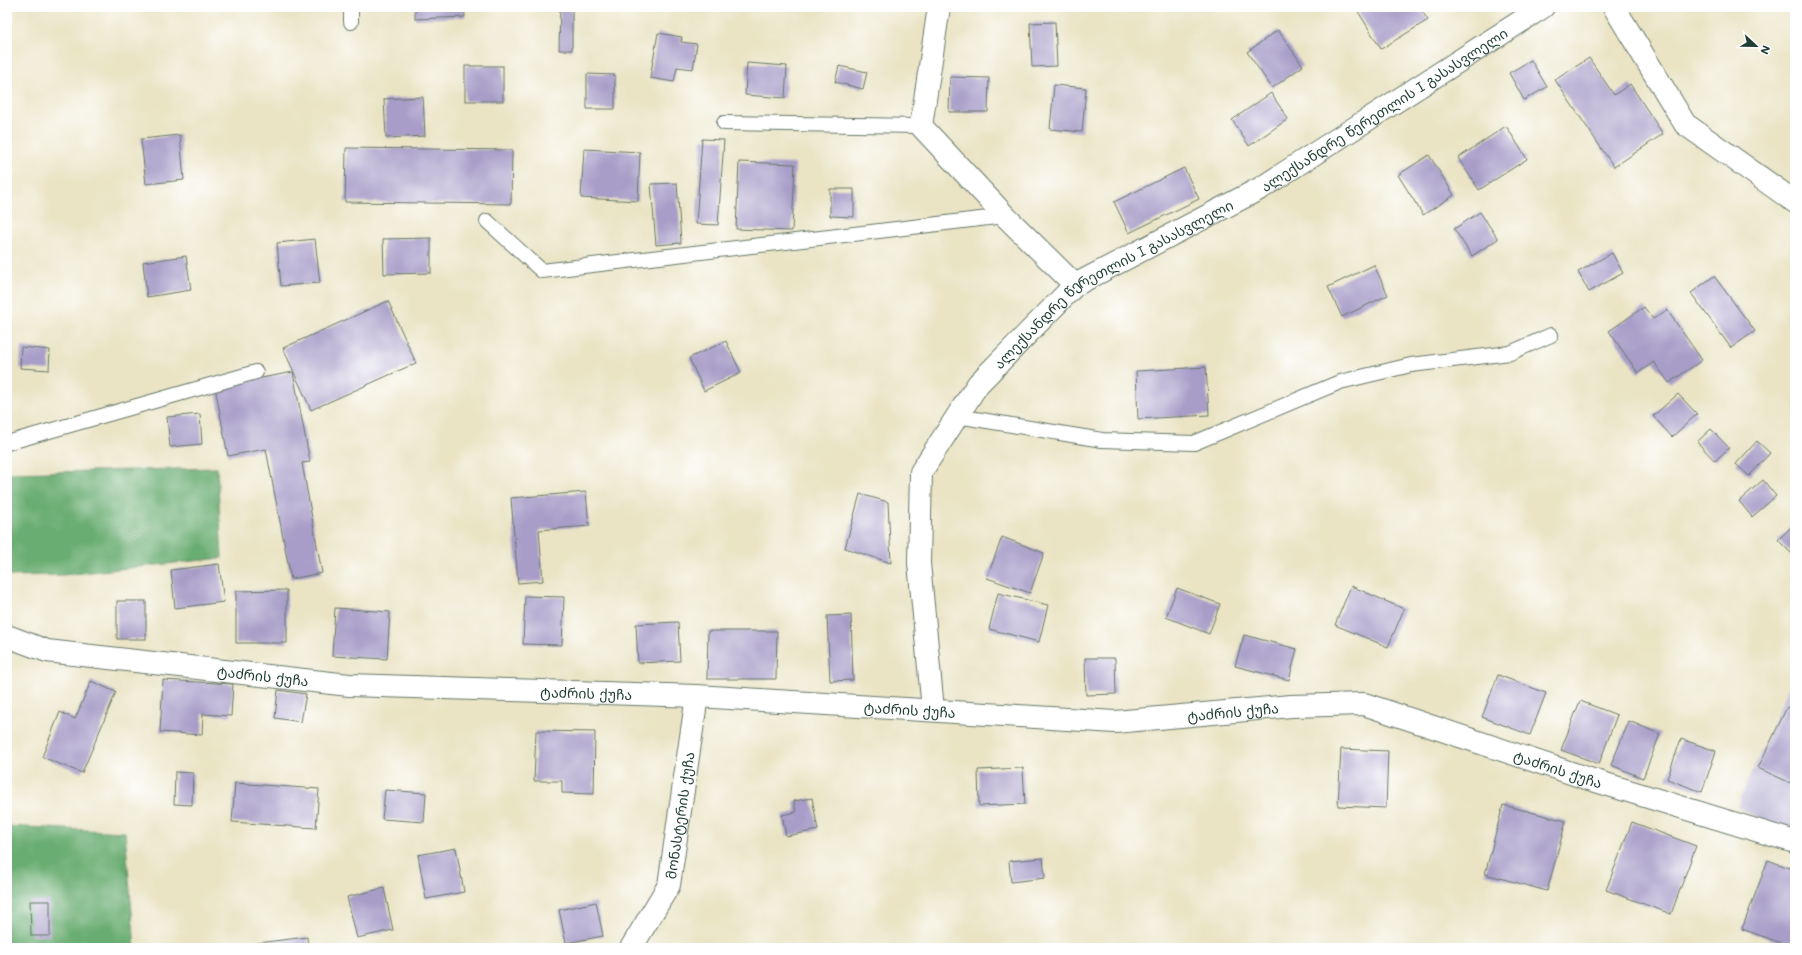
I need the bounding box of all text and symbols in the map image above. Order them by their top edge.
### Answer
street label: ალექსანდრე წერეთლის I გასასვლელი [1257,23,1511,195]
north arrow [1736,26,1776,66]
text: N [1757,43,1774,57]
street label: ალექსანდრე წერეთლის I გასასვლელი [989,195,1236,372]
street label: ტაძრის ქუჩა [216,661,310,690]
street label: ტაძრის ქუჩა [540,682,632,703]
street label: ტაძრის ქუჩა [863,697,956,722]
street label: ტაძრის ქუჩა [1186,698,1280,725]
street label: ტაძრის ქუჩა [1512,745,1605,792]
street label: მონასტერის ქუჩა [661,750,698,880]

